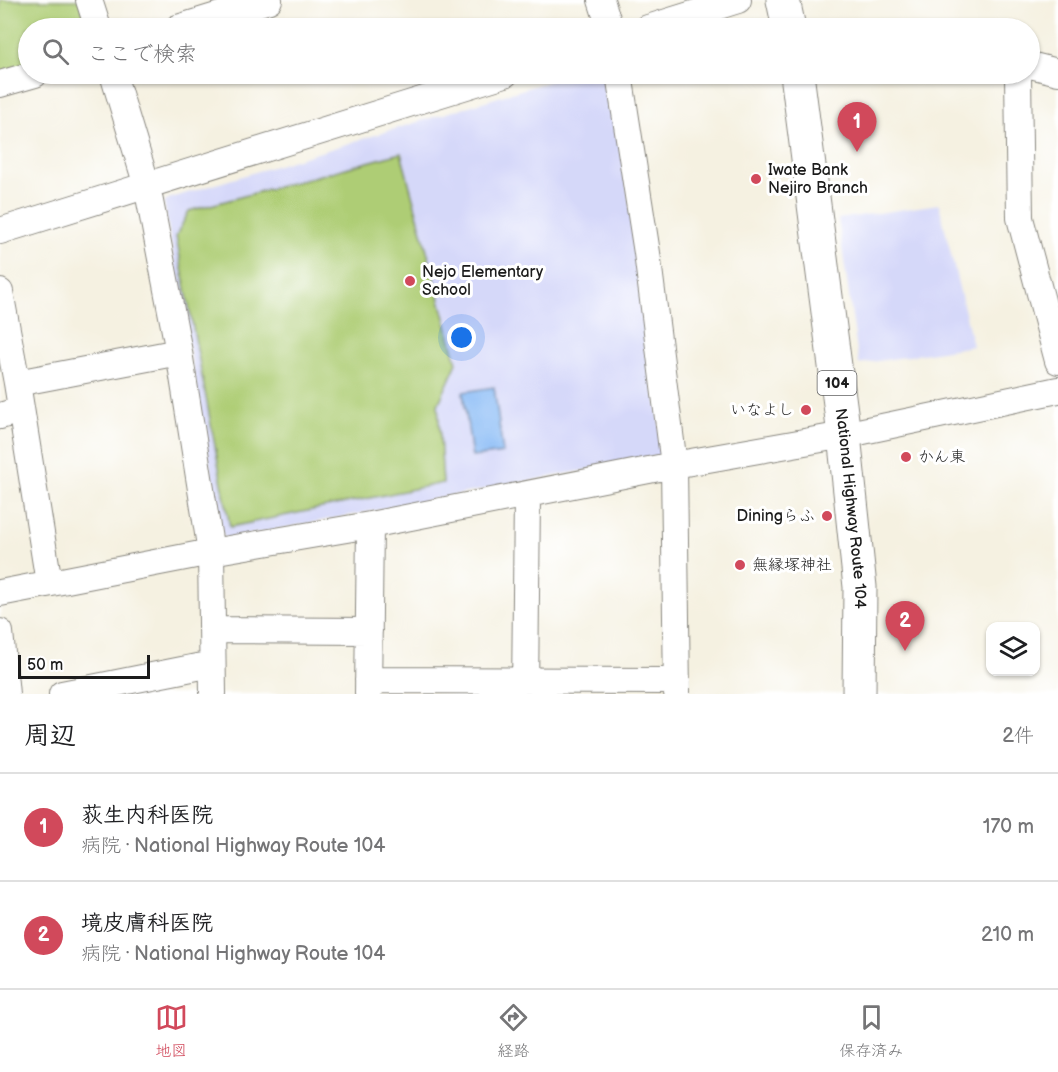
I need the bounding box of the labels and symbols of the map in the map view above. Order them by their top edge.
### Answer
pin: 1 [838,102,876,152]
place label: Iwate Bank Nejiro Branch [768,161,868,198]
marker: Iwate Bank Nejiro Branch [749,172,763,186]
place label: Nejo Elementary School [422,263,544,300]
marker: Nejo Elementary School [403,274,417,288]
your location [447,323,476,352]
road number: 104 [818,371,856,395]
place label: いなよし [730,401,794,420]
marker: いなよし [799,403,813,417]
street label: National Highway Route 104 [831,407,870,609]
place label: かん東 [918,448,966,467]
marker: かん東 [899,450,913,464]
place label: Diningらふ [737,507,815,526]
marker: Diningらふ [820,509,834,523]
place label: 無縁塚神社 [752,556,832,575]
marker: 無縁塚神社 [733,558,747,572]
pin: 2 [886,602,924,651]
scale bar [18,652,150,680]

